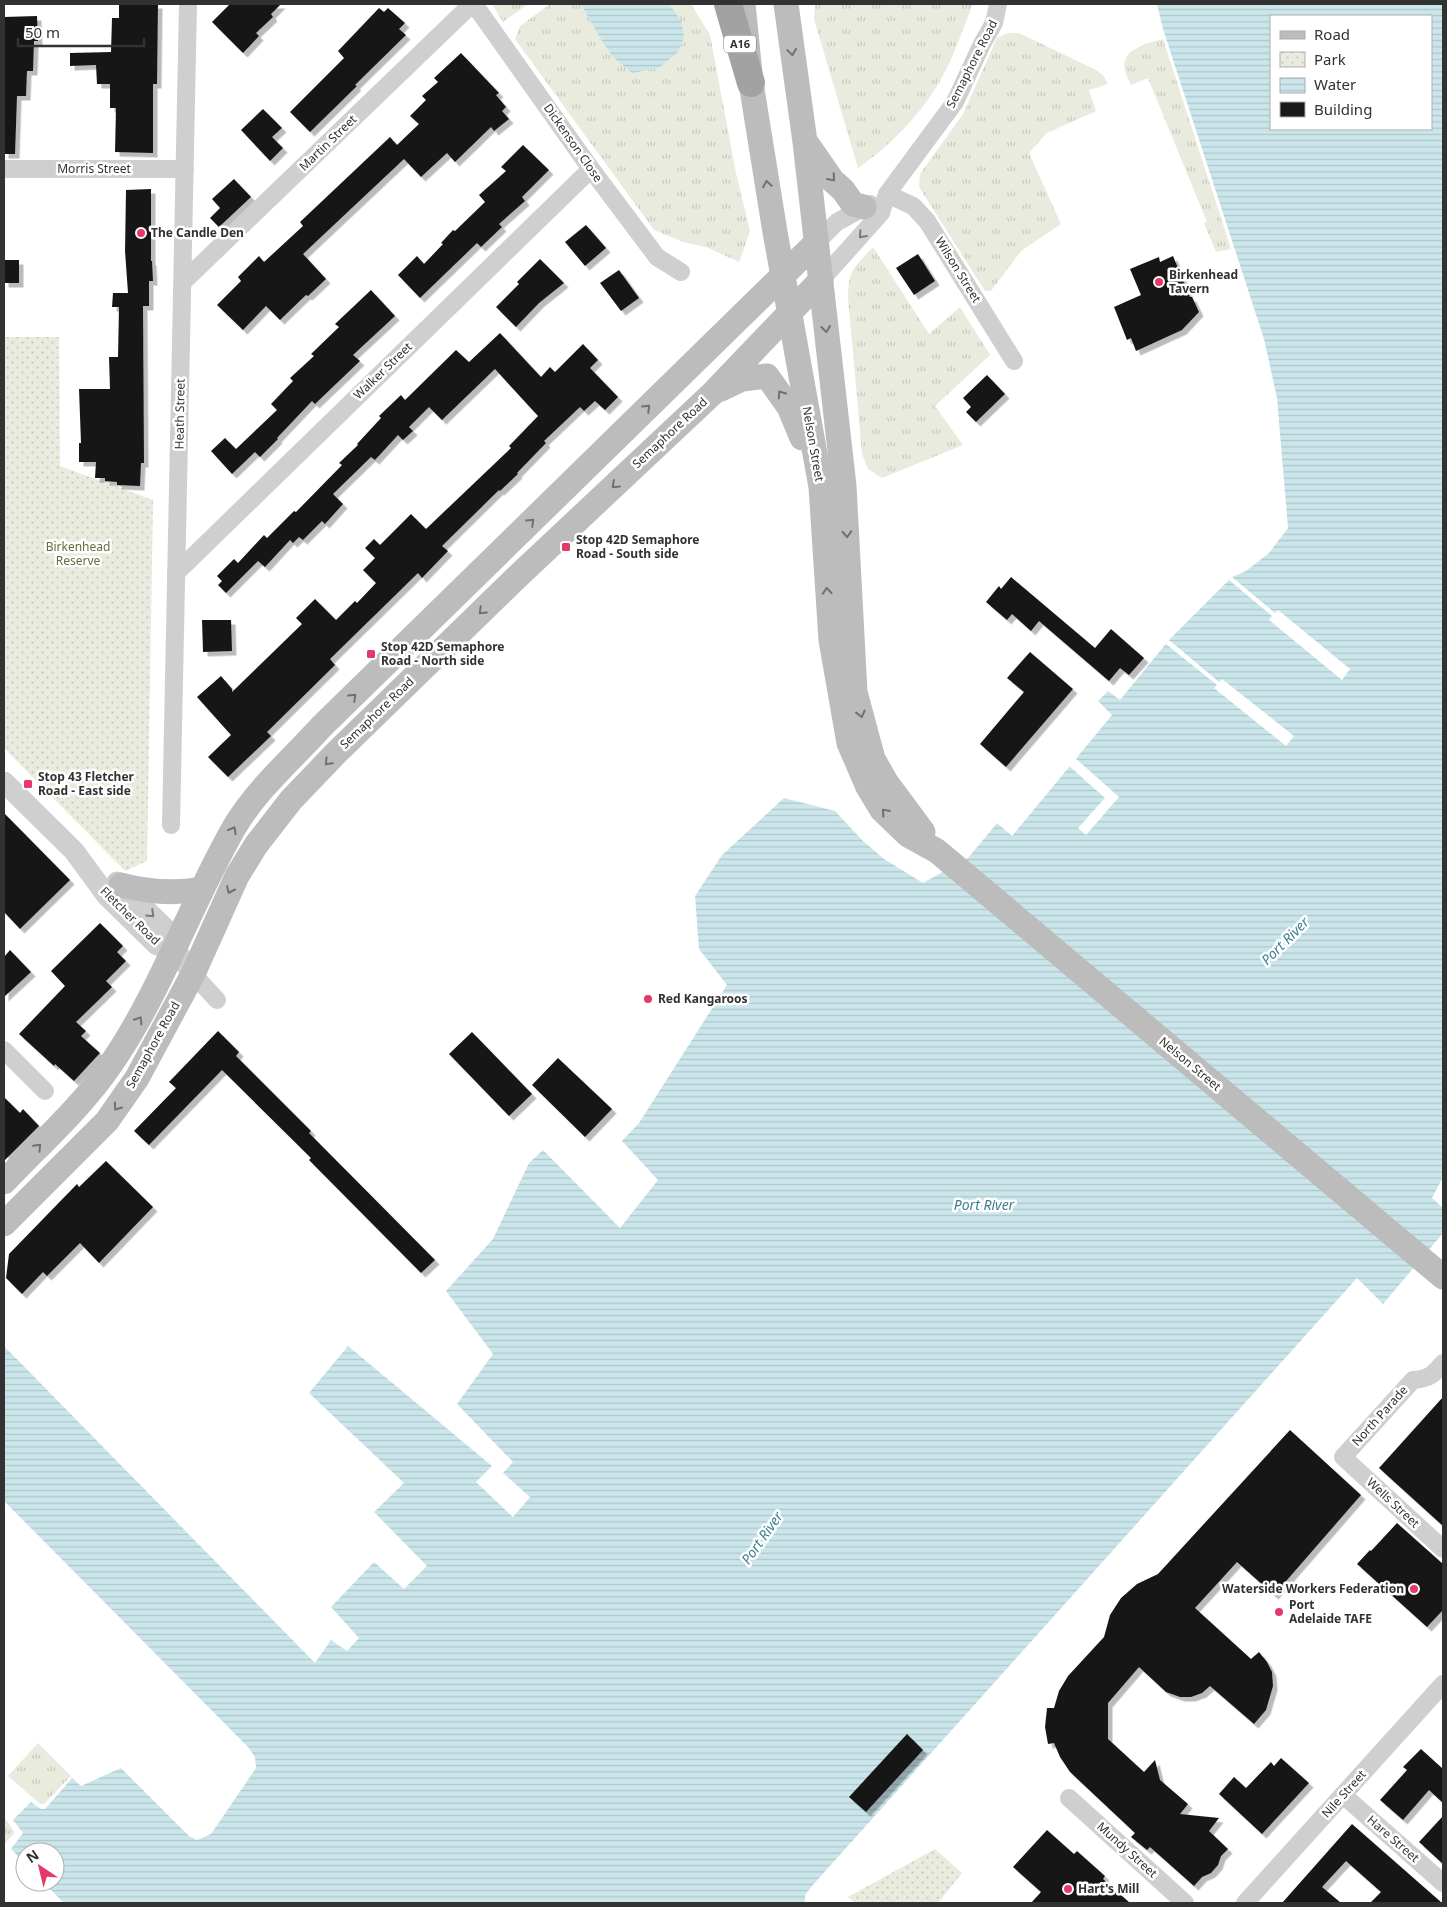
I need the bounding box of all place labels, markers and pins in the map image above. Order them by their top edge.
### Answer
place label: The Candle Den [151,224,244,241]
marker: The Candle Den [135,227,147,239]
place label: Birkenhead Tavern [1169,266,1238,297]
marker: Birkenhead Tavern [1153,276,1165,288]
place label: Stop 42D Semaphore Road - South side [576,531,700,562]
marker: Stop 42D Semaphore Road - South side [560,541,572,553]
place label: Stop 42D Semaphore Road - North side [381,638,505,669]
marker: Stop 42D Semaphore Road - North side [365,648,377,660]
place label: Stop 43 Fletcher Road - East side [38,768,135,799]
marker: Stop 43 Fletcher Road - East side [22,778,34,790]
place label: Red Kangaroos [658,990,748,1007]
marker: Red Kangaroos [642,993,654,1005]
place label: Waterside Workers Federation [1222,1580,1404,1597]
marker: Waterside Workers Federation [1408,1583,1420,1595]
place label: Port Adelaide TAFE [1289,1596,1372,1627]
marker: Port Adelaide TAFE [1273,1606,1285,1618]
place label: Hart's Mill [1078,1880,1139,1897]
marker: Hart's Mill [1062,1883,1074,1895]

